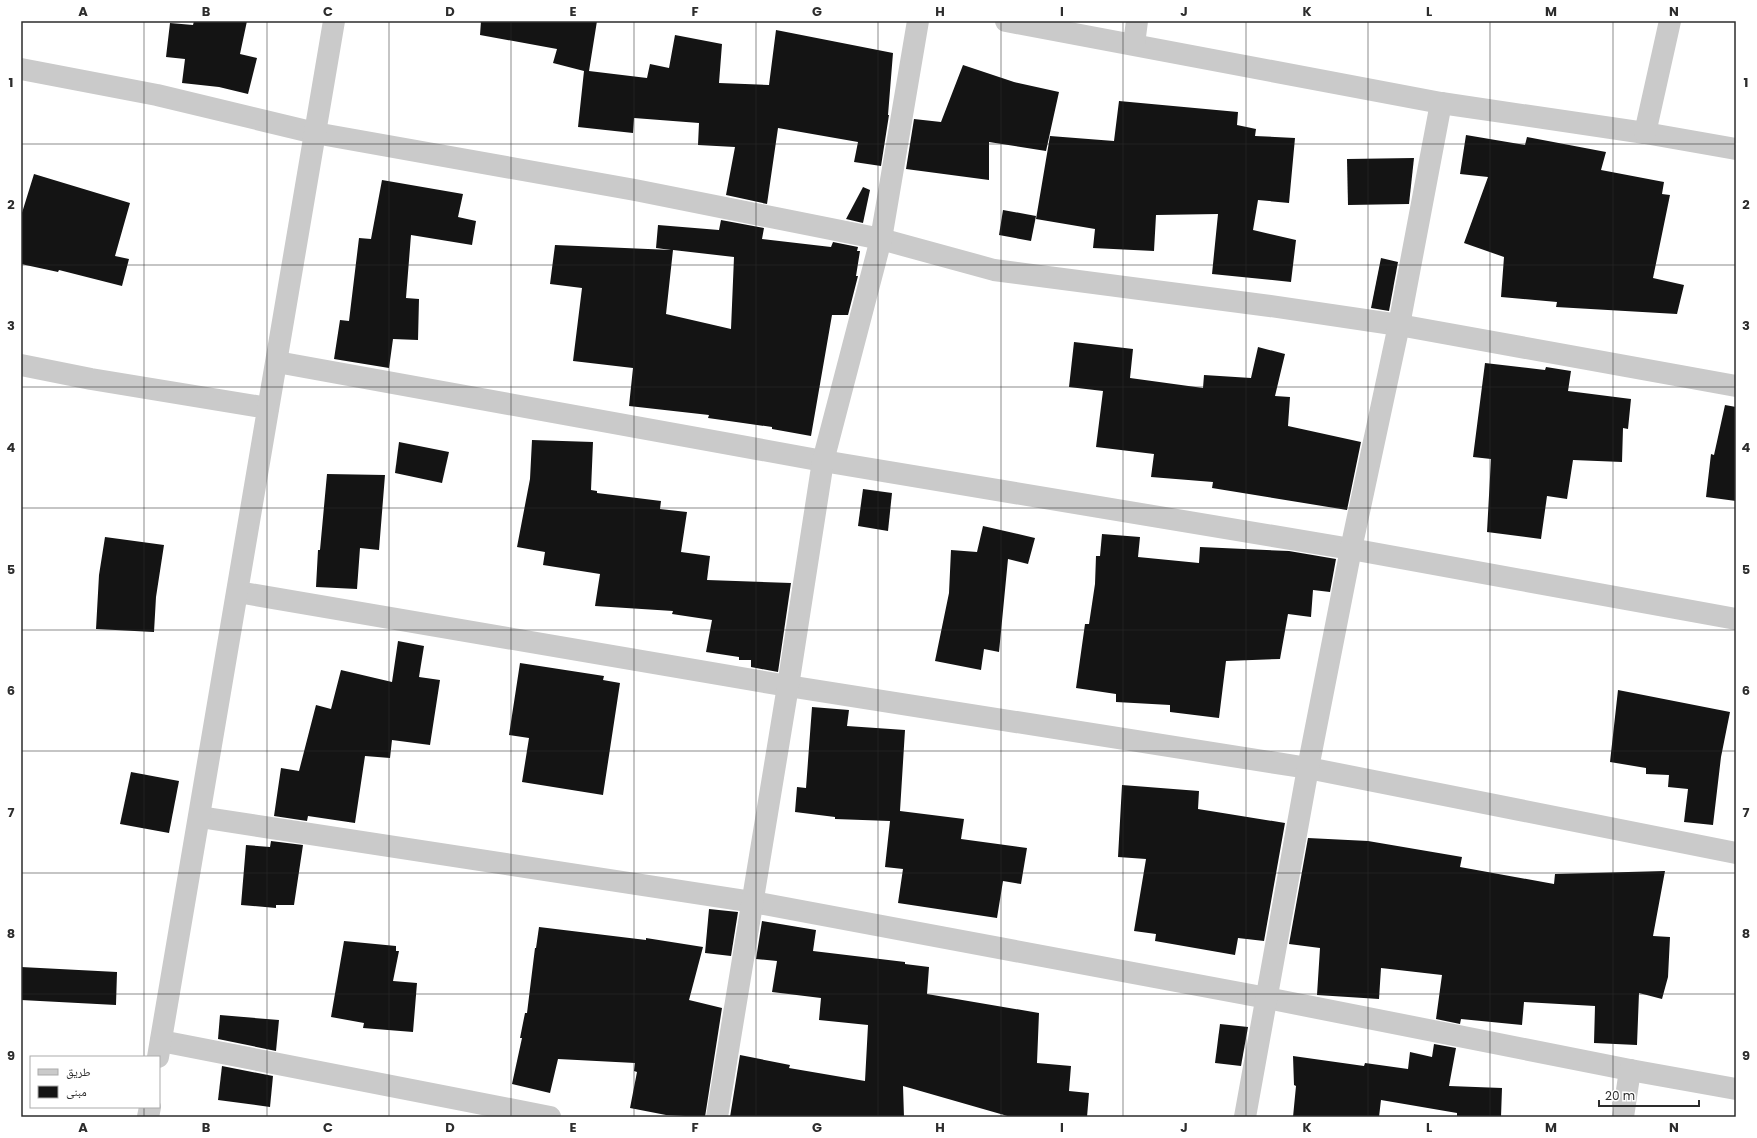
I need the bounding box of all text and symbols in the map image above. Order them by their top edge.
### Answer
text: A [78,2,88,21]
text: B [202,2,211,21]
text: C [323,2,333,21]
text: D [445,2,455,21]
text: E [569,2,577,21]
text: F [691,2,699,21]
text: G [812,2,822,21]
text: H [935,2,945,21]
text: I [1060,2,1064,21]
text: J [1180,2,1188,21]
text: K [1302,2,1312,21]
text: L [1426,2,1432,21]
text: M [1545,2,1557,21]
text: N [1669,2,1679,21]
text: 1 [9,73,13,92]
text: 1 [1744,73,1748,92]
text: 2 [7,195,15,214]
text: 2 [1742,195,1750,214]
text: 3 [7,316,15,335]
text: 3 [1742,316,1750,335]
text: 4 [7,438,16,457]
text: 4 [1742,438,1751,457]
text: 5 [7,560,15,579]
text: 5 [1742,560,1750,579]
text: 6 [7,681,15,700]
text: 6 [1742,681,1750,700]
text: 7 [8,803,15,822]
text: 7 [1743,803,1750,822]
text: 8 [7,924,15,943]
text: 8 [1742,924,1750,943]
text: 9 [7,1046,15,1065]
text: 9 [1742,1046,1750,1065]
legend [30,1056,160,1108]
text: طريق [66,1063,91,1080]
scale bar [1599,1082,1699,1108]
text: مبنى [66,1083,87,1100]
text: 20 m [1605,1087,1635,1104]
text: A [78,1118,88,1137]
text: B [202,1118,211,1137]
text: C [323,1118,333,1137]
text: D [445,1118,455,1137]
text: E [569,1118,577,1137]
text: F [691,1118,699,1137]
text: G [812,1118,822,1137]
text: H [935,1118,945,1137]
text: I [1060,1118,1064,1137]
text: J [1180,1118,1188,1137]
text: K [1302,1118,1312,1137]
text: L [1426,1118,1432,1137]
text: M [1545,1118,1557,1137]
text: N [1669,1118,1679,1137]

